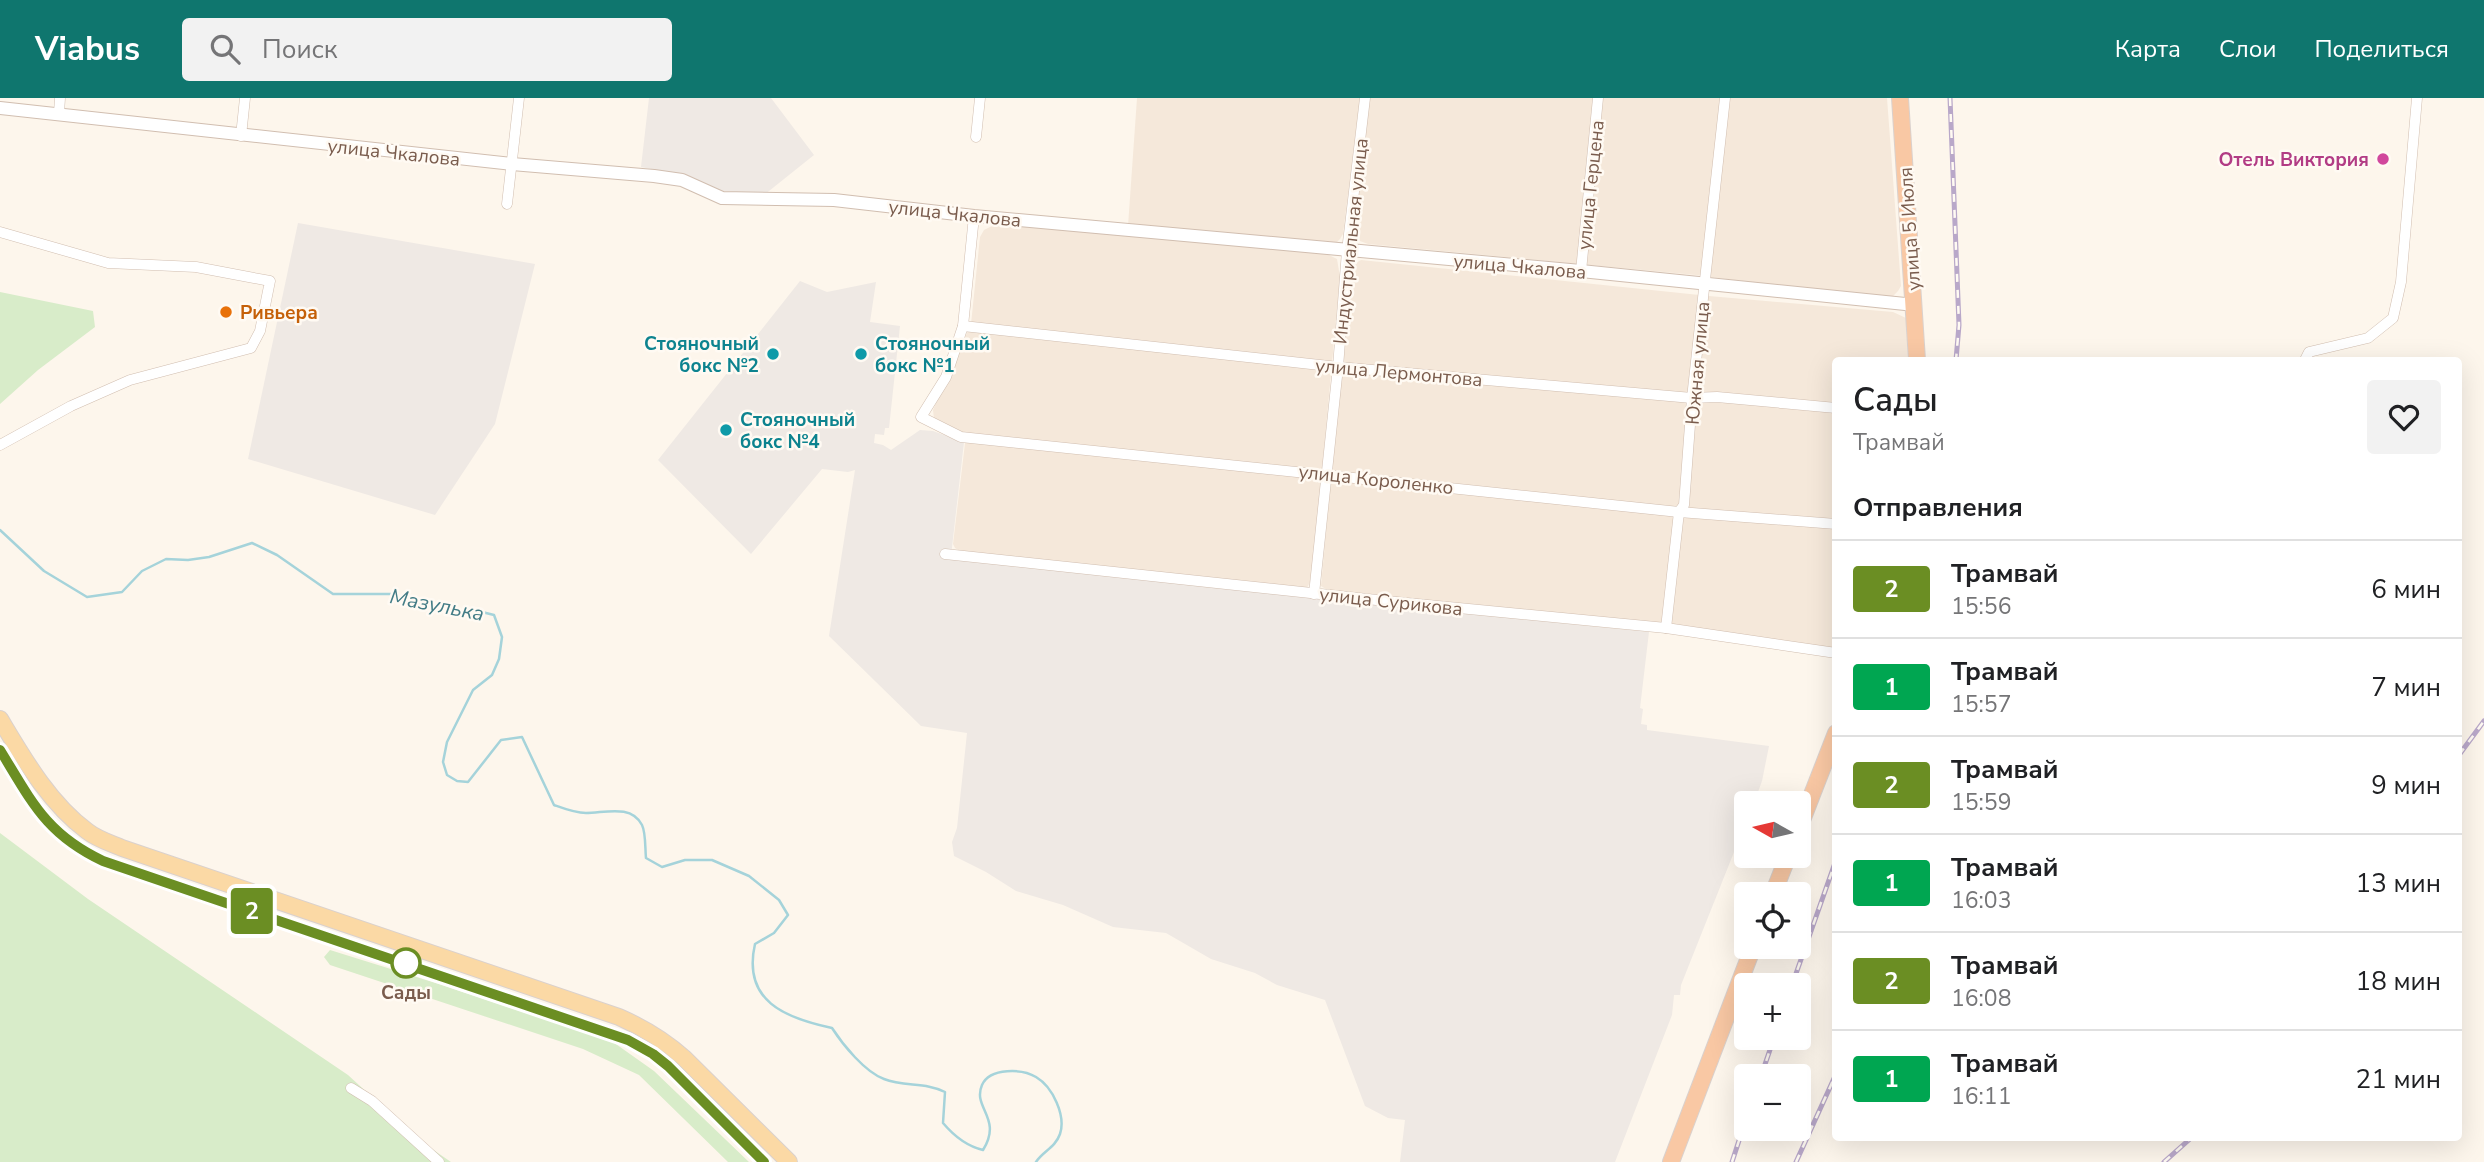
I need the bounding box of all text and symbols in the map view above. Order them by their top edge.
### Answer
search box [182,18,672,81]
text: Viabus [35,27,140,72]
icon: search [206,30,244,68]
text: Поиск [262,32,338,67]
text: Карта [2115,33,2181,65]
text: Слои [2219,33,2276,65]
text: Поделиться [2314,33,2449,65]
street label: улица Герцена [1571,119,1611,251]
street label: улица Чкалова [326,133,462,173]
street label: Индустриальная улица [1327,137,1375,345]
place label: Отель Виктория [2219,147,2369,173]
marker: Отель Виктория [2375,151,2391,167]
street label: улица 5 Июля [1893,166,1927,292]
street label: улица Чкалова [887,194,1023,234]
street label: улица Чкалова [1452,248,1587,286]
place label: Ривьера [240,300,318,326]
street label: Южная улица [1680,300,1716,426]
marker: Ривьера [218,304,234,320]
place label: Стояночный бокс №2 [644,331,759,379]
place label: Стояночный бокс №1 [875,331,990,379]
marker: Стояночный бокс №2 [765,346,781,362]
marker: Стояночный бокс №1 [853,346,869,362]
street label: улица Лермонтова [1314,353,1484,393]
text: Сады [1853,378,1938,423]
button: heart [2367,380,2441,454]
place label: Стояночный бокс №4 [740,407,855,455]
marker: Стояночный бокс №4 [718,422,734,438]
text: Трамвай [1853,427,1945,458]
street label: улица Короленко [1297,459,1455,501]
text: Отправления [1853,490,2023,525]
text: Трамвай [1951,556,2059,591]
text: 6 мин [2371,572,2441,607]
text: 2 [1884,573,1899,605]
water label: Мазулька [387,582,487,628]
street label: улица Сурикова [1318,582,1464,622]
text: 15:56 [1951,591,2011,622]
text: Трамвай [1951,654,2059,689]
text: 7 мин [2371,670,2441,705]
text: 1 [1884,671,1899,703]
text: 15:57 [1951,689,2011,720]
text: Трамвай [1951,752,2059,787]
text: 9 мин [2371,768,2441,803]
text: 2 [1884,769,1899,801]
text: 15:59 [1951,787,2011,818]
north arrow [1734,791,1811,868]
map controls [1734,791,1811,1141]
text: Трамвай [1951,850,2059,885]
text: 13 мин [2356,866,2441,901]
text: 1 [1884,867,1899,899]
button: locate [1734,882,1811,959]
text: 16:03 [1951,885,2011,916]
line badge: 2 [229,888,275,934]
text: 2 [245,895,259,927]
marker: Сады [391,948,421,978]
text: Трамвай [1951,948,2059,983]
text: 18 мин [2356,964,2441,999]
text: 2 [1884,965,1899,997]
button: + [1734,973,1811,1050]
place label: Сады [381,980,431,1006]
text: 16:08 [1951,983,2011,1014]
text: Трамвай [1951,1046,2059,1081]
text: 21 мин [2356,1062,2441,1097]
text: 1 [1884,1063,1899,1095]
button: − [1734,1064,1811,1141]
text: 16:11 [1951,1081,2011,1112]

